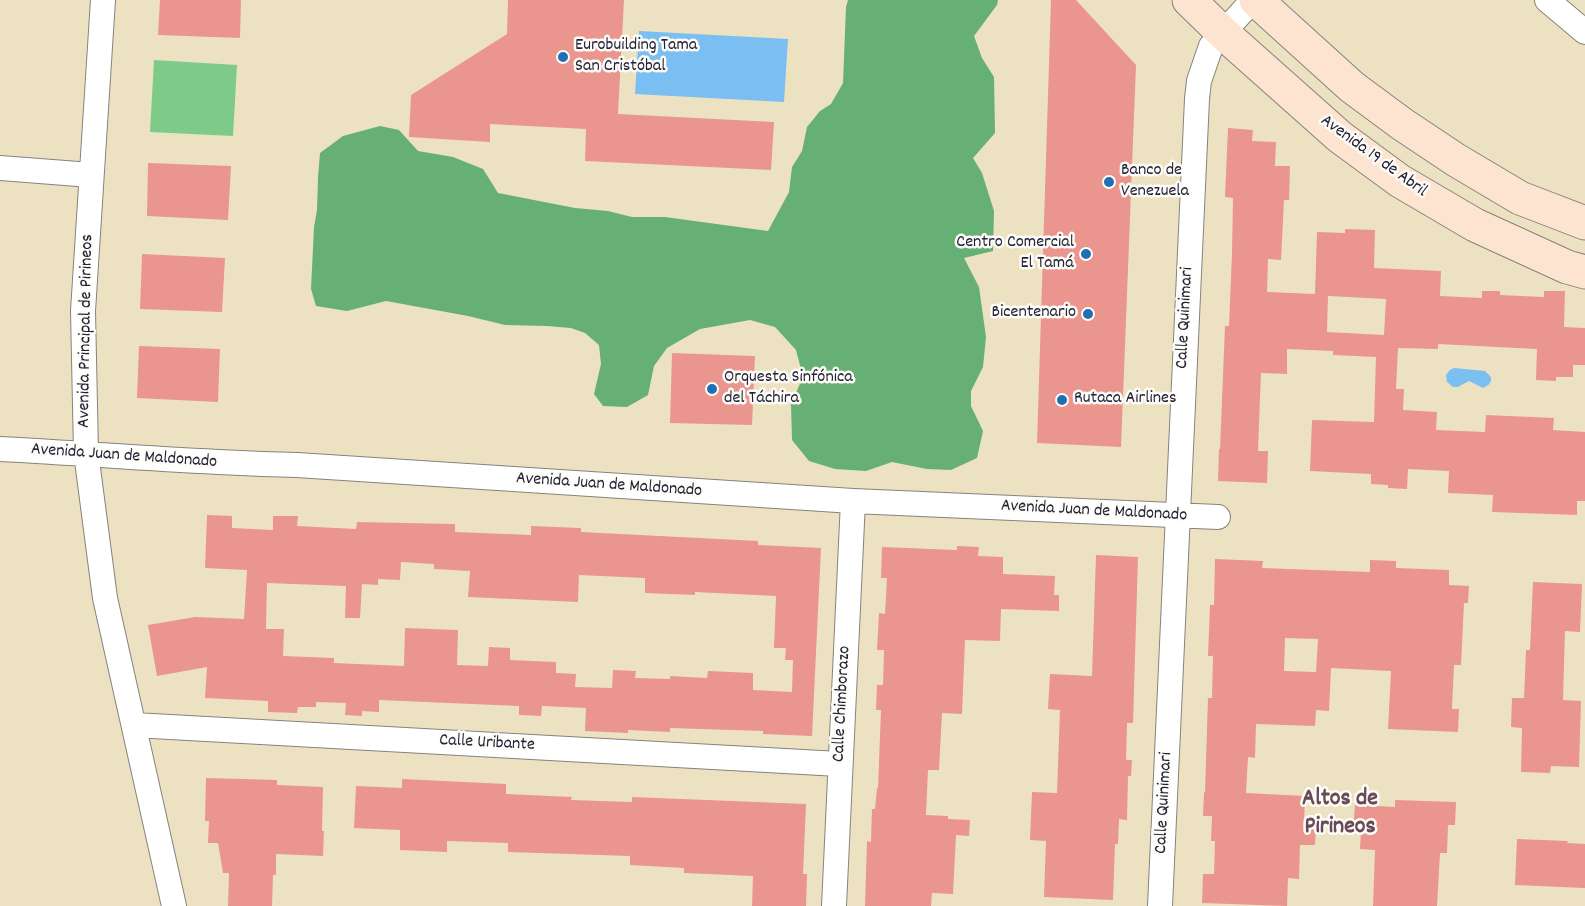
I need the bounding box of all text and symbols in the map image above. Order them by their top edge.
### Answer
place label: Eurobuilding Tama San Cristóbal [575,36,697,78]
marker: Eurobuilding Tama San Cristóbal [556,50,570,64]
street label: Avenida 19 de Abril [1315,111,1431,203]
place label: Banco de Venezuela [1121,161,1189,204]
marker: Banco de Venezuela [1102,175,1116,189]
place label: Centro Comercial El Tamá [956,233,1074,276]
street label: Avenida Principal de Pirineos [75,234,99,428]
marker: Centro Comercial El Tamá [1079,247,1093,261]
street label: Calle Quinimari [1173,267,1199,369]
place label: Bicentenario [991,303,1076,325]
marker: Bicentenario [1081,307,1095,321]
place label: Orquesta Sinfónica del Táchira [724,368,853,410]
marker: Orquesta Sinfónica del Táchira [705,382,719,396]
place label: Rutaca Airlines [1074,389,1177,411]
marker: Rutaca Airlines [1055,393,1069,407]
street label: Avenida Juan de Maldonado [30,440,218,474]
street label: Avenida Juan de Maldonado [515,469,703,503]
street label: Avenida Juan de Maldonado [1000,496,1188,528]
street label: Calle Chimborazo [829,645,857,763]
street label: Calle Uribante [439,731,535,757]
street label: Calle Quinimari [1152,752,1178,854]
district label: Altos de Pirineos [1302,787,1378,843]

